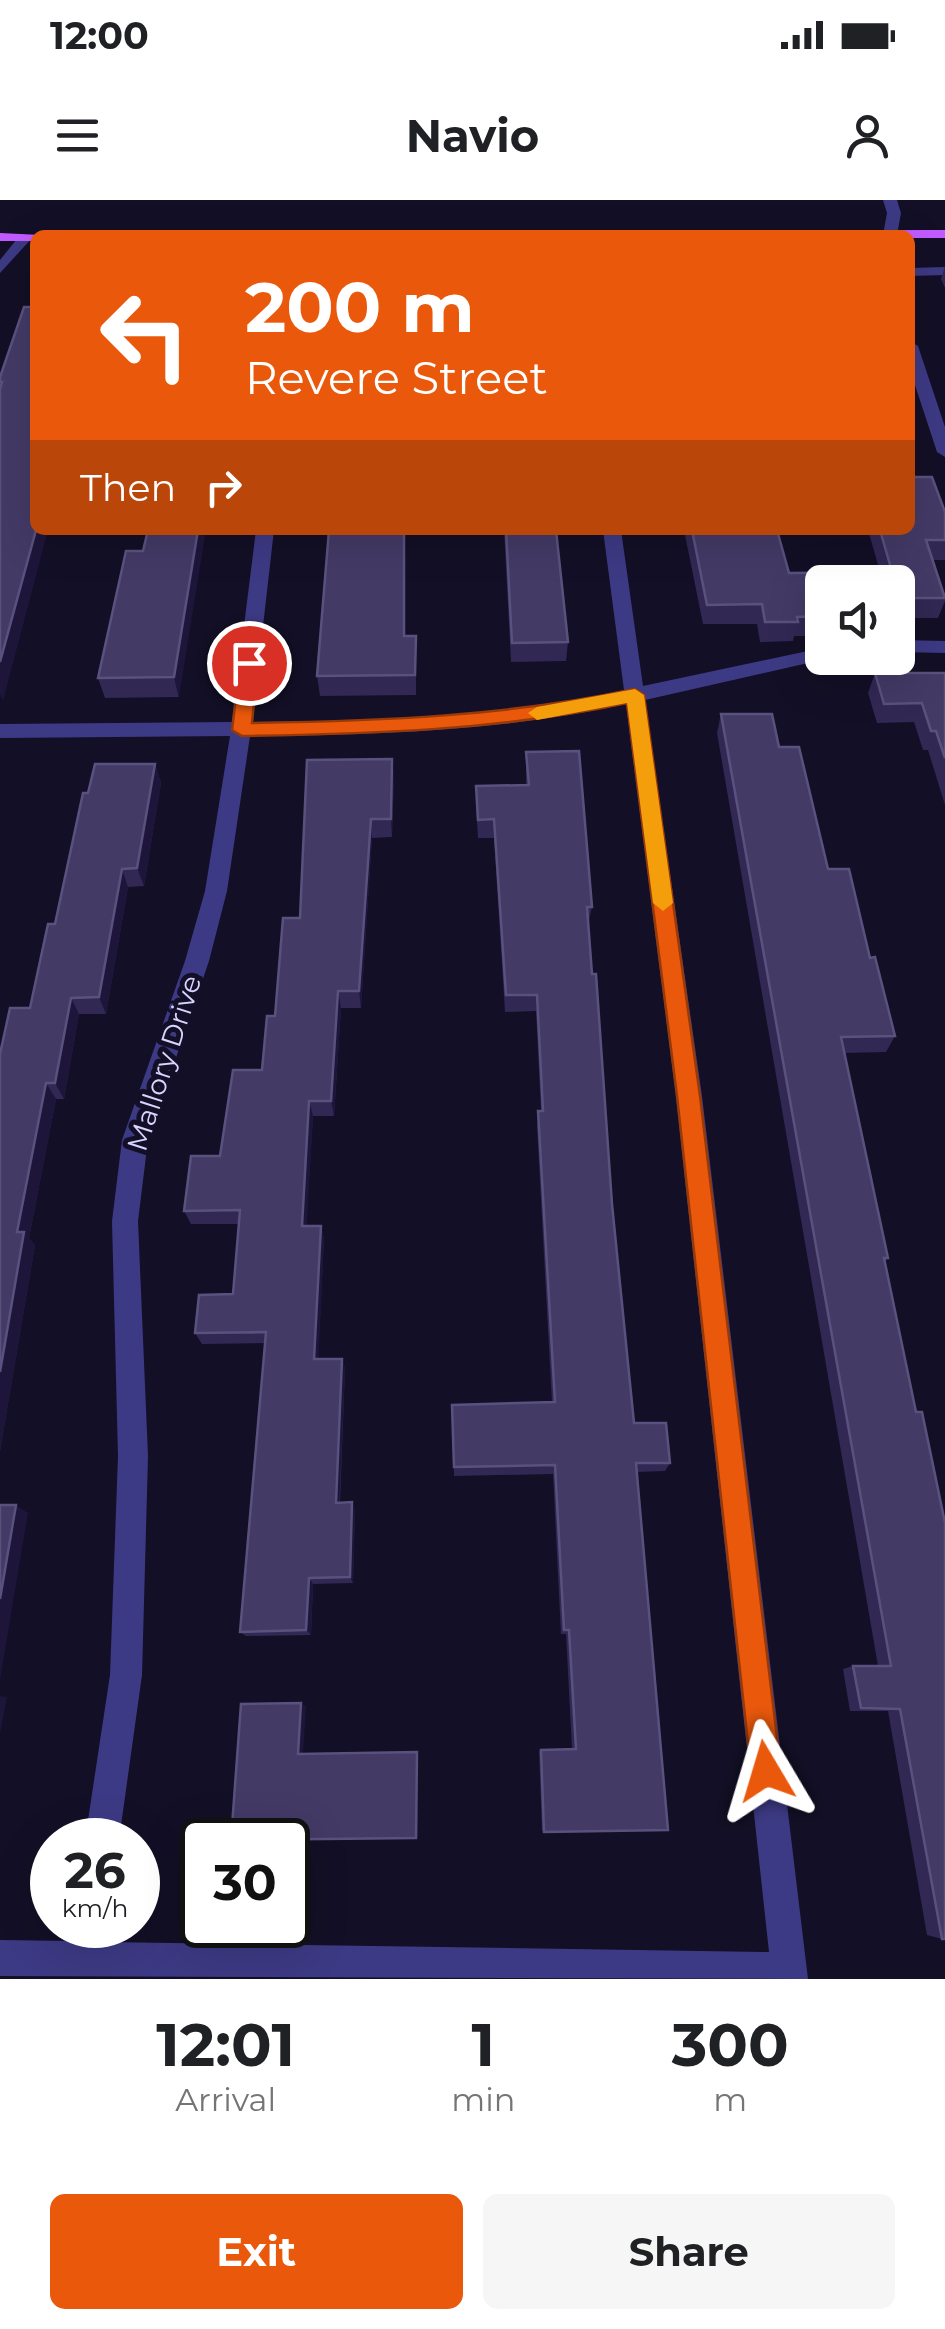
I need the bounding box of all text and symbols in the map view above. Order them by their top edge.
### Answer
text: 12:00 [50,12,149,59]
icon: menu [50,108,105,163]
text: Navio [406,108,539,163]
icon: person [840,108,895,163]
text: 200 m [245,264,475,350]
icon: left [80,270,210,400]
text: Revere Street [245,350,548,405]
icon: right [196,460,251,515]
text: Then [80,464,176,511]
map controls [805,565,915,675]
button: sound [805,565,915,675]
pin [207,621,292,706]
icon: arrive [222,636,277,691]
street label: Mallory Drive [120,971,208,1155]
position arrow [714,1719,818,1823]
speed limit sign: 30 [180,1818,310,1948]
text: 26 [64,1840,126,1901]
text: km/h [62,1893,128,1923]
text: 12:01 [156,2008,295,2081]
text: 1 [472,2008,495,2081]
text: 300 [672,2008,789,2081]
text: Arrival [175,2080,276,2119]
text: min [451,2080,515,2119]
text: m [713,2080,747,2119]
button: Exit [50,2194,463,2309]
button: Share [483,2194,895,2309]

